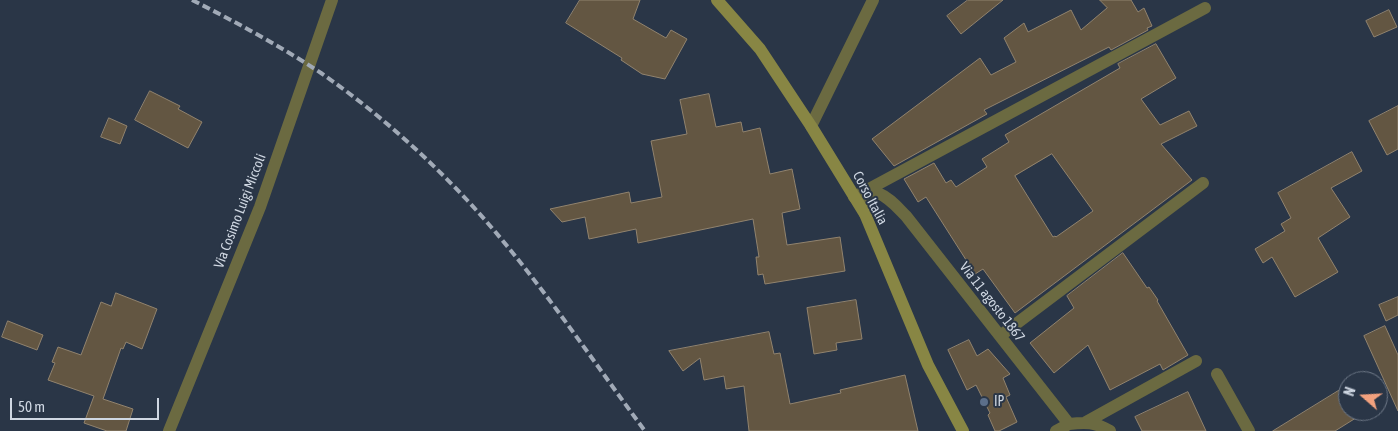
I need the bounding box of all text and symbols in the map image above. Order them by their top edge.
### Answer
street label: Via Cosimo Luigi Miccoli [210,151,270,271]
street label: Corso Italia [849,168,891,228]
street label: Via 11 agosto 1867 [956,259,1028,345]
north arrow [1338,371,1388,421]
text: N [1341,385,1359,398]
scale bar [12,388,161,420]
place label: IP [994,394,1004,410]
marker: IP [978,396,990,408]
text: 50 m [18,398,45,415]

